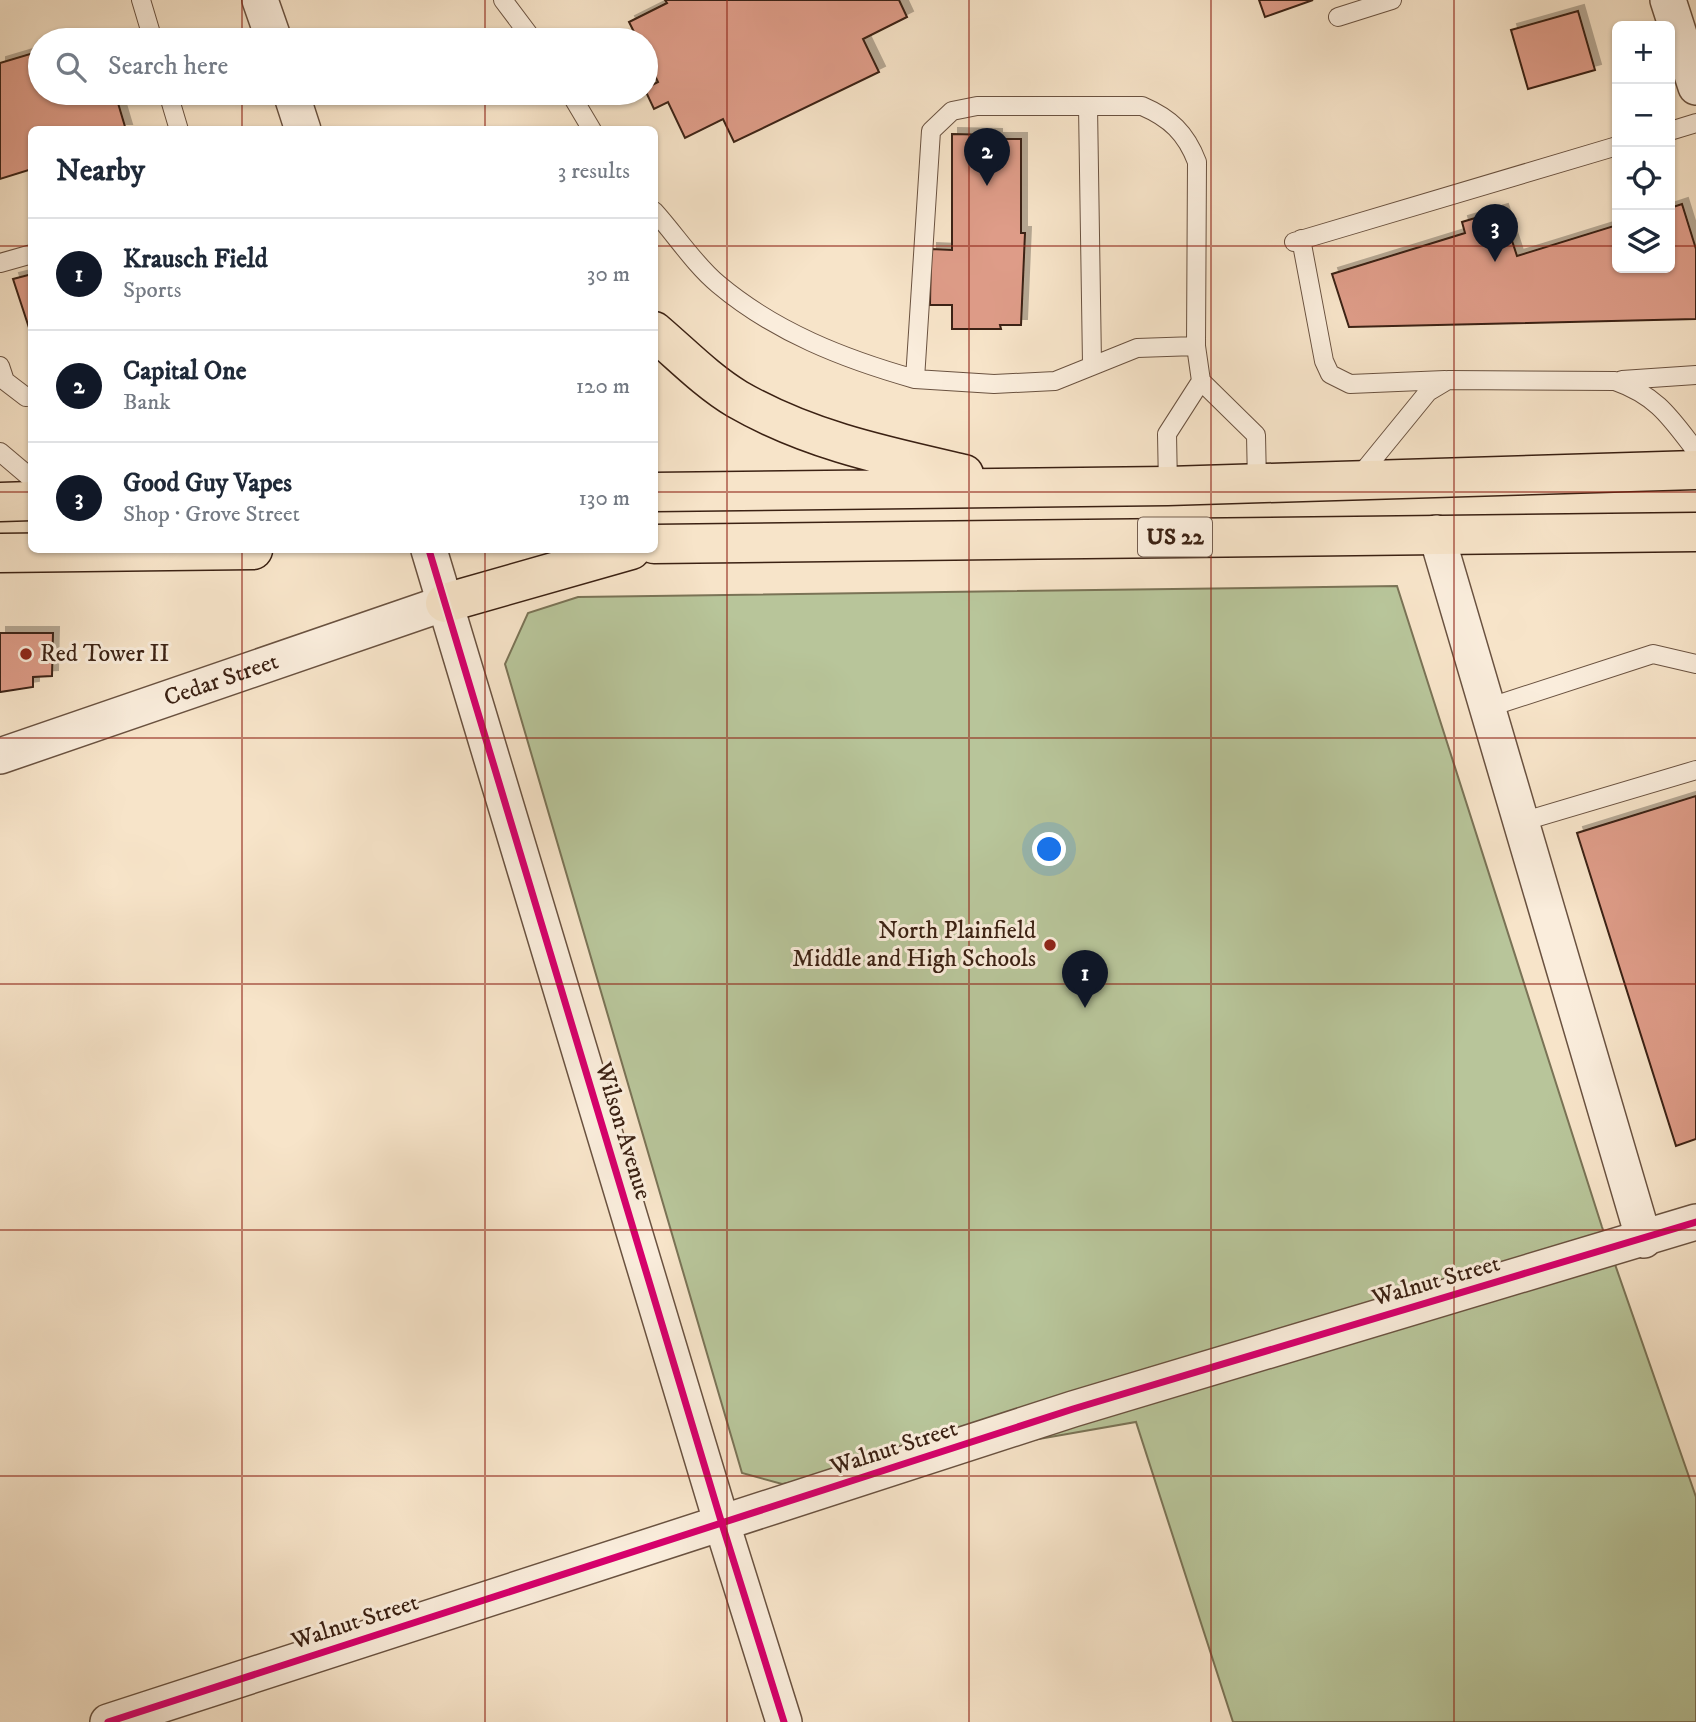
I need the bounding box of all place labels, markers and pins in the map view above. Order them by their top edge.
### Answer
pin: 2 [964,128,1010,186]
pin: 3 [1472,204,1518,262]
place label: Red Tower II [40,639,169,669]
marker: Red Tower II [18,646,34,662]
place label: North Plainfield Middle and High Schools [792,916,1036,974]
marker: North Plainfield Middle and High Schools [1042,937,1058,953]
pin: 1 [1062,950,1108,1008]

